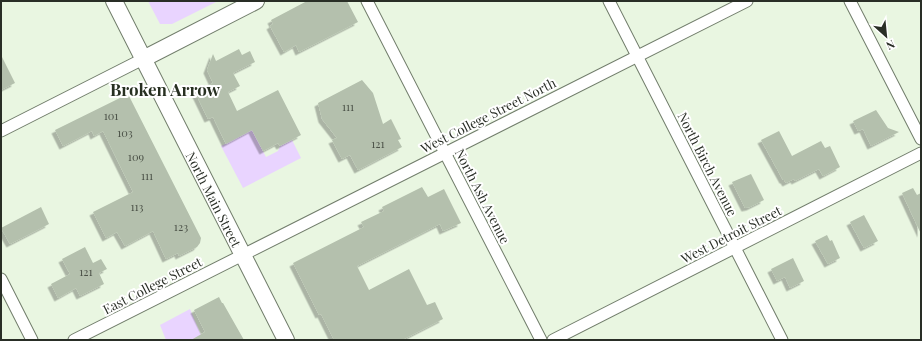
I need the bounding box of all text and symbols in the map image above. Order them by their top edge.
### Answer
north arrow [866,16,906,56]
text: N [884,37,898,54]
street label: West College Street North [417,73,559,157]
district label: Broken Arrow [110,78,221,100]
house number: 111 [342,99,354,114]
house number: 101 [104,108,118,123]
street label: North Birch Avenue [674,109,742,219]
house number: 103 [117,125,133,140]
house number: 121 [371,136,385,151]
street label: North Ash Avenue [452,146,514,247]
street label: North Main Street [183,148,246,250]
house number: 109 [128,149,145,164]
house number: 111 [141,168,153,183]
house number: 113 [131,199,143,214]
street label: West Detroit Street [677,201,784,267]
house number: 123 [174,219,188,234]
street label: East College Street [100,252,205,317]
house number: 121 [79,264,93,279]

